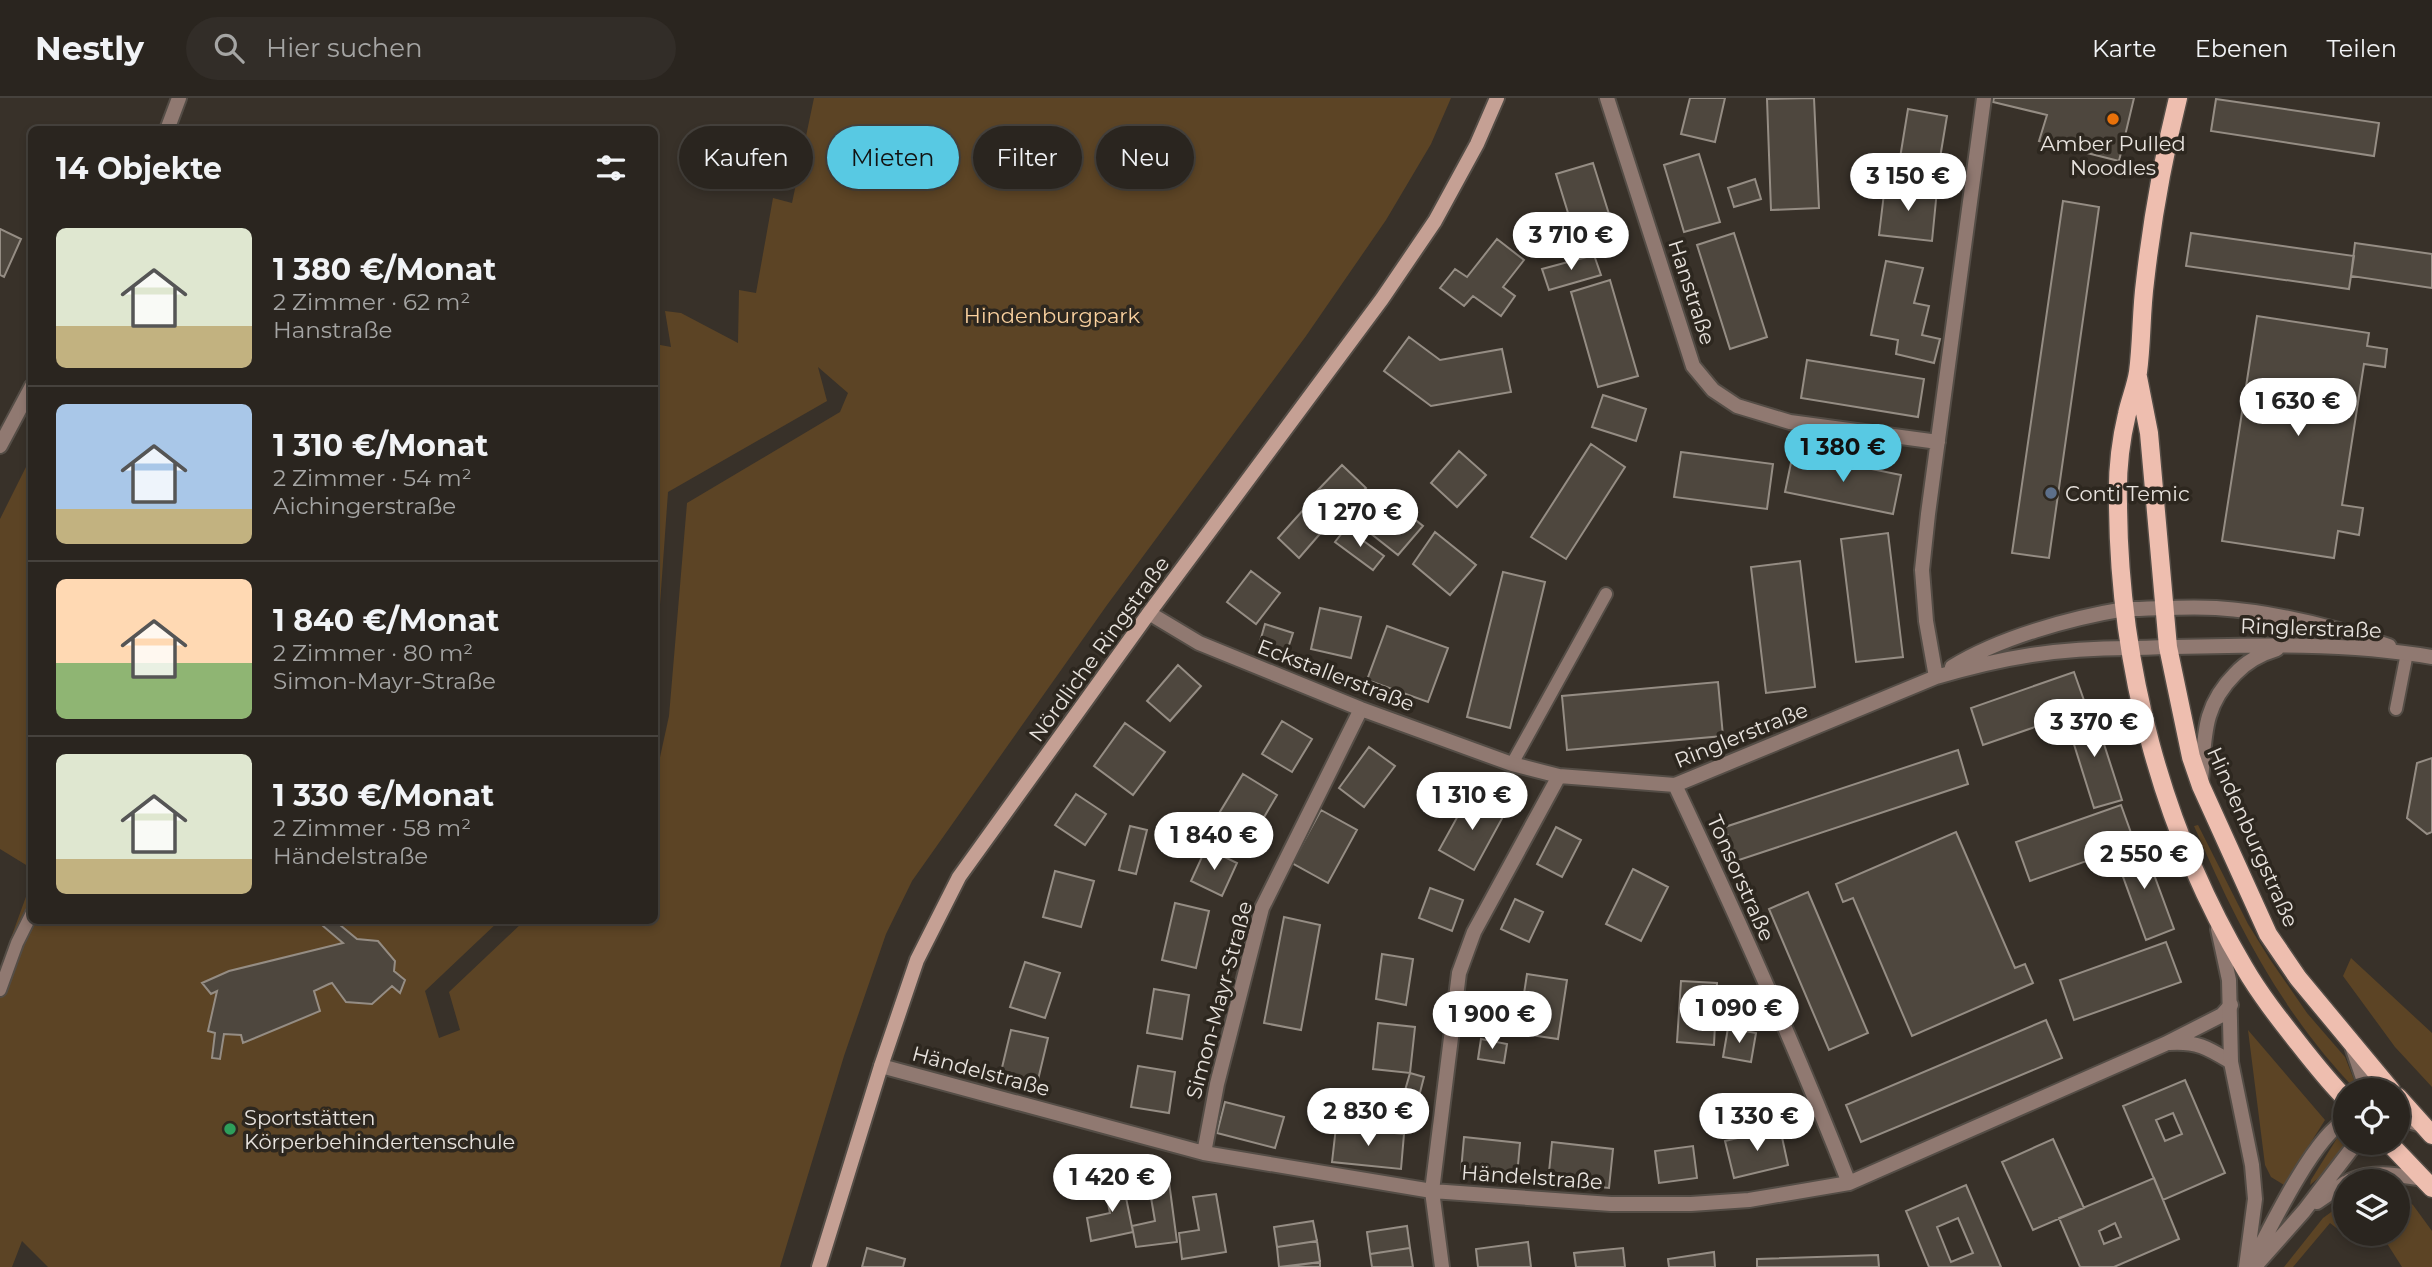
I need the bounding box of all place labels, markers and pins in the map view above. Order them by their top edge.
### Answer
marker: Amber Pulled Noodles [2105,111,2121,127]
place label: Amber Pulled Noodles [2040,131,2186,180]
pin: 3 150 € [1843,153,1973,213]
pin: 3 710 € [1506,212,1636,272]
pin: 1 630 € [2233,378,2363,438]
pin: 1 380 € [1778,424,1908,484]
place label: Conti Temic [2065,481,2190,506]
marker: Conti Temic [2043,485,2059,501]
pin: 1 270 € [1295,490,1425,549]
pin: 3 370 € [2029,700,2159,759]
pin: 1 310 € [1407,772,1537,832]
pin: 1 840 € [1149,812,1279,872]
pin: 2 550 € [2079,832,2209,891]
pin: 1 090 € [1674,986,1804,1045]
pin: 1 900 € [1427,992,1557,1051]
pin: 2 830 € [1303,1088,1433,1148]
pin: 1 330 € [1692,1094,1822,1153]
place label: Sportstätten Körperbehindertenschule [244,1105,515,1154]
marker: Sportstätten Körperbehindertenschule [222,1121,238,1137]
pin: 1 420 € [1047,1154,1177,1214]

